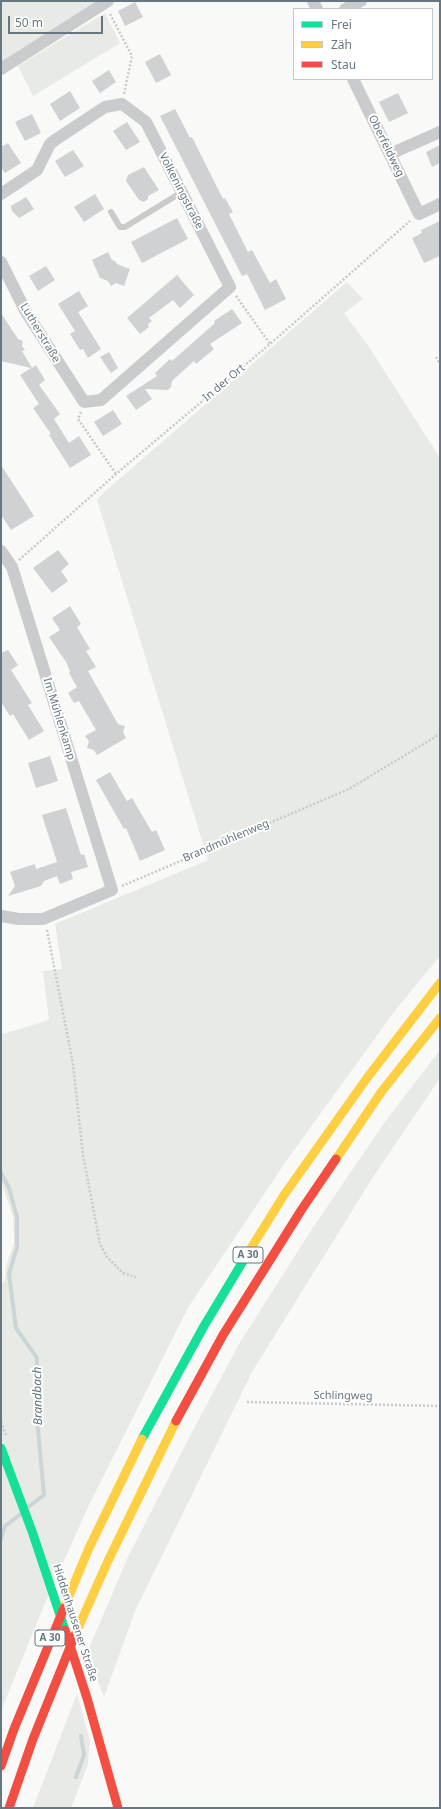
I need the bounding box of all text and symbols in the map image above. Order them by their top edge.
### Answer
scale bar [10,8,105,34]
legend [293,8,433,80]
text: 50 m [15,14,43,31]
text: Frei [331,16,352,33]
text: Zäh [331,36,352,53]
text: Stau [331,56,356,73]
street label: Oberfeldweg [365,113,407,179]
street label: Volkeningstraße [156,151,206,231]
street label: Lutherstraße [17,301,63,365]
street label: In der Ort [200,362,248,404]
street label: Im Mühlenkamp [40,676,78,762]
street label: Brandmühlenweg [181,817,271,865]
road number: A 30 [233,1247,263,1263]
water label: Brandbach [30,1367,46,1425]
street label: Schlingweg [313,1389,373,1403]
street label: Hiddenhausener Straße [50,1563,100,1683]
road number: A 30 [35,1630,65,1646]

